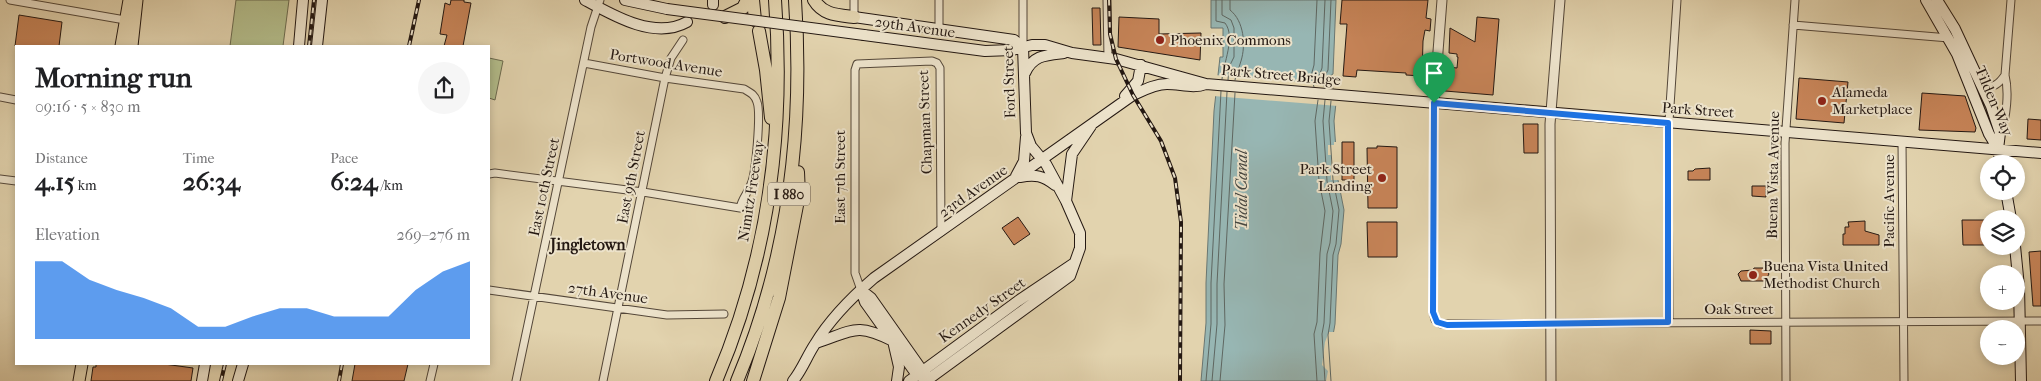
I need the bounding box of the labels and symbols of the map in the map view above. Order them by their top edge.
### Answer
street label: 29th Avenue [874,12,957,42]
place label: Phoenix Commons [1170,31,1291,49]
marker: Phoenix Commons [1154,34,1166,46]
street label: Portwood Avenue [608,45,724,81]
street label: Ford Street [999,45,1019,119]
pin [1413,52,1455,103]
street label: Park Street Bridge [1220,61,1342,89]
street label: Tilden Way [1971,63,2017,140]
street label: Chapman Street [914,69,936,175]
place label: Alameda Marketplace [1831,83,1913,118]
marker: Alameda Marketplace [1816,95,1828,107]
street label: Park Street [1661,98,1735,122]
street label: Buena Vista Avenue [1763,110,1783,239]
street label: East 9th Street [613,128,649,225]
street label: East 7th Street [831,129,849,224]
street label: East 10th Street [525,135,563,238]
street label: Nimitz Freeway [734,138,768,243]
water label: Tidal Canal [1232,148,1251,230]
street label: Pacific Avenue [1880,154,1898,248]
street label: 23rd Avenue [935,160,1011,221]
place label: Park Street Landing [1299,160,1373,195]
marker: Park Street Landing [1376,172,1388,184]
road number: I 880 [768,182,810,205]
district label: Jingletown [548,235,626,255]
place label: Buena Vista United Methodist Church [1763,257,1889,292]
marker: Buena Vista United Methodist Church [1747,269,1759,281]
street label: Kennedy Street [935,273,1029,347]
street label: 27th Avenue [567,278,650,308]
street label: Oak Street [1704,300,1774,318]

